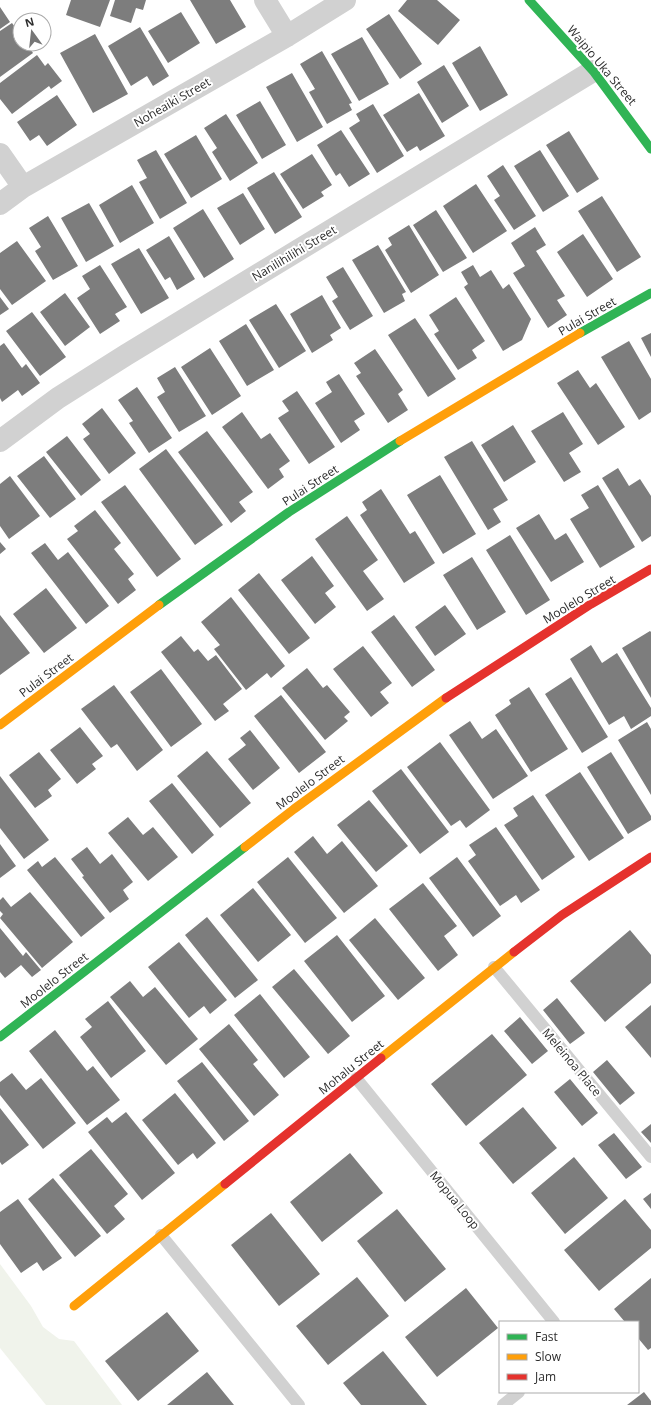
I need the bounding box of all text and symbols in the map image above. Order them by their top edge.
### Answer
north arrow [12,12,52,52]
text: N [23,13,36,30]
street label: Waipio Uka Street [563,21,641,109]
street label: Noheaiki Street [131,73,213,131]
street label: Nanilihilihi Street [249,221,339,285]
street label: Pulai Street [555,293,619,339]
street label: Pulai Street [279,460,341,510]
street label: Moolelo Street [540,571,618,627]
street label: Pulai Street [15,649,77,701]
street label: Moolelo Street [272,751,348,813]
street label: Moolelo Street [17,948,91,1012]
street label: Meleinoa Place [538,1024,606,1100]
street label: Mohalu Street [315,1036,387,1098]
street label: Mopua Loop [426,1167,484,1233]
legend [499,1321,639,1393]
text: Fast [535,1328,558,1345]
text: Slow [535,1348,562,1365]
text: Jam [534,1368,556,1385]

